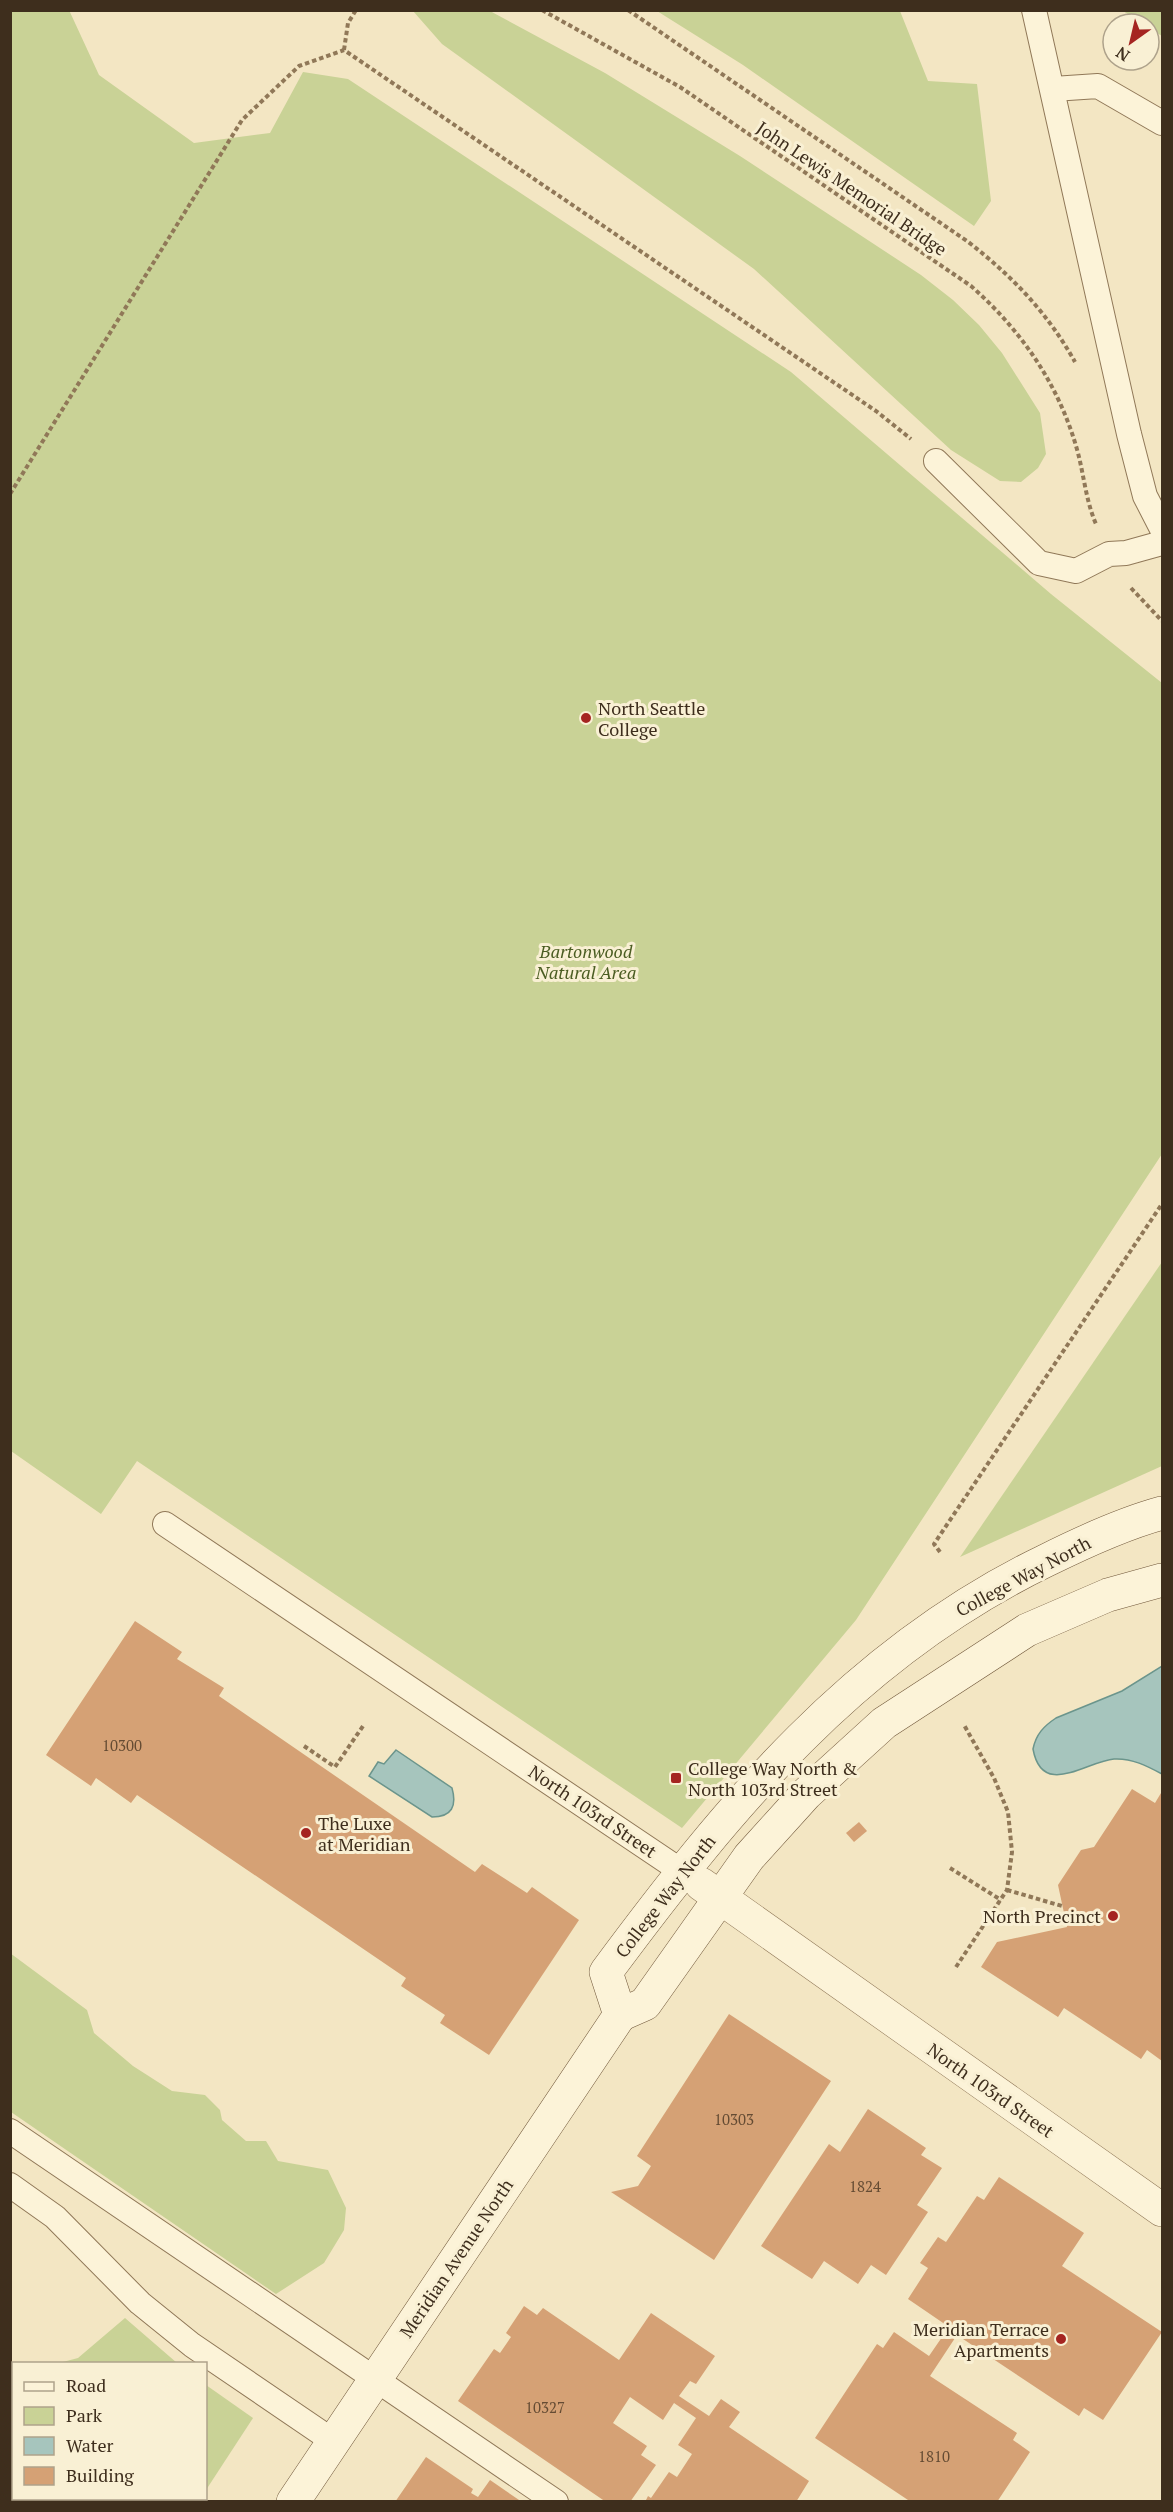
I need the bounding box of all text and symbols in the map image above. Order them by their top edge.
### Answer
north arrow [1101,12,1161,72]
text: N [1111,42,1134,67]
street label: John Lewis Memorial Bridge [752,115,952,261]
place label: North Seattle College [598,696,705,741]
marker: North Seattle College [579,711,593,725]
park label: Bartonwood Natural Area [535,939,636,984]
street label: College Way North [951,1530,1095,1622]
house number: 10300 [102,1735,142,1755]
place label: College Way North & North 103rd Street [688,1756,858,1801]
street label: North 103rd Street [524,1759,662,1863]
marker: College Way North & North 103rd Street [669,1771,683,1785]
place label: The Luxe at Meridian [318,1811,411,1856]
marker: The Luxe at Meridian [299,1826,313,1840]
street label: College Way North [610,1829,721,1962]
place label: North Precinct [983,1904,1101,1928]
marker: North Precinct [1106,1909,1120,1923]
street label: North 103rd Street [923,2037,1059,2143]
house number: 10303 [714,2109,754,2129]
street label: Meridian Avenue North [394,2174,518,2342]
house number: 1824 [849,2176,881,2196]
place label: Meridian Terrace Apartments [913,2317,1049,2362]
marker: Meridian Terrace Apartments [1054,2332,1068,2346]
legend [12,2362,207,2500]
text: Road [66,2373,106,2397]
house number: 10327 [525,2397,565,2417]
text: Park [66,2403,103,2427]
text: Water [66,2433,113,2457]
house number: 1810 [918,2446,950,2466]
text: Building [66,2463,134,2487]

